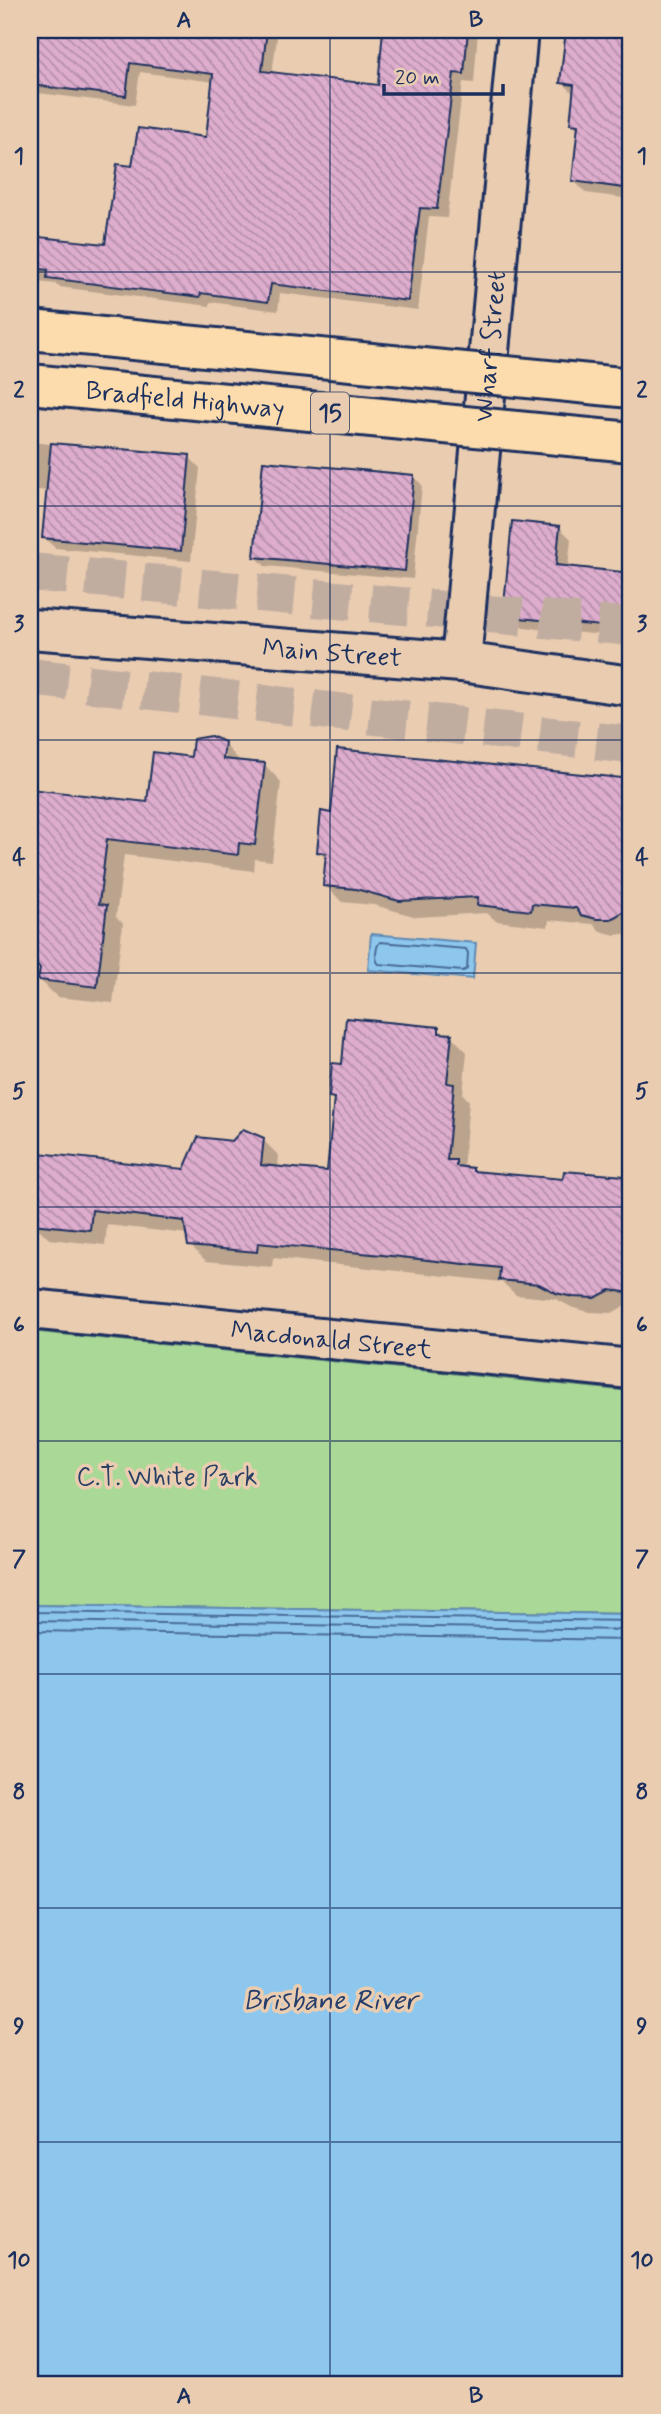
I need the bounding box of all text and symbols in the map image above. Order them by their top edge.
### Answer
text: A [176,6,192,36]
text: B [469,6,484,36]
scale bar [384,52,504,96]
text: 20 m [395,64,440,92]
text: 1 [14,142,24,172]
text: 1 [637,142,647,172]
street label: Wharf Street [468,269,515,424]
street label: Bradfield Highway [84,374,286,427]
text: 2 [13,376,25,406]
text: 2 [636,376,648,406]
road number: 15 [311,392,349,434]
text: 3 [14,610,25,640]
text: 3 [637,610,648,640]
street label: Main Street [261,632,403,676]
text: 4 [12,843,26,873]
text: 4 [635,843,649,873]
text: 5 [12,1077,26,1107]
text: 5 [635,1077,649,1107]
text: 6 [13,1311,25,1341]
text: 6 [636,1311,648,1341]
street label: Macdonald Street [229,1314,434,1368]
park label: C.T. White Park [76,1461,258,1495]
text: 7 [12,1545,26,1575]
text: 7 [635,1545,649,1575]
text: 8 [13,1778,25,1808]
text: 8 [636,1778,648,1808]
water label: Brisbane River [243,1983,420,2020]
text: 9 [13,2012,25,2042]
text: 9 [636,2012,648,2042]
text: 10 [7,2246,31,2276]
text: 10 [630,2246,654,2276]
text: A [176,2382,192,2412]
text: B [469,2382,484,2412]

